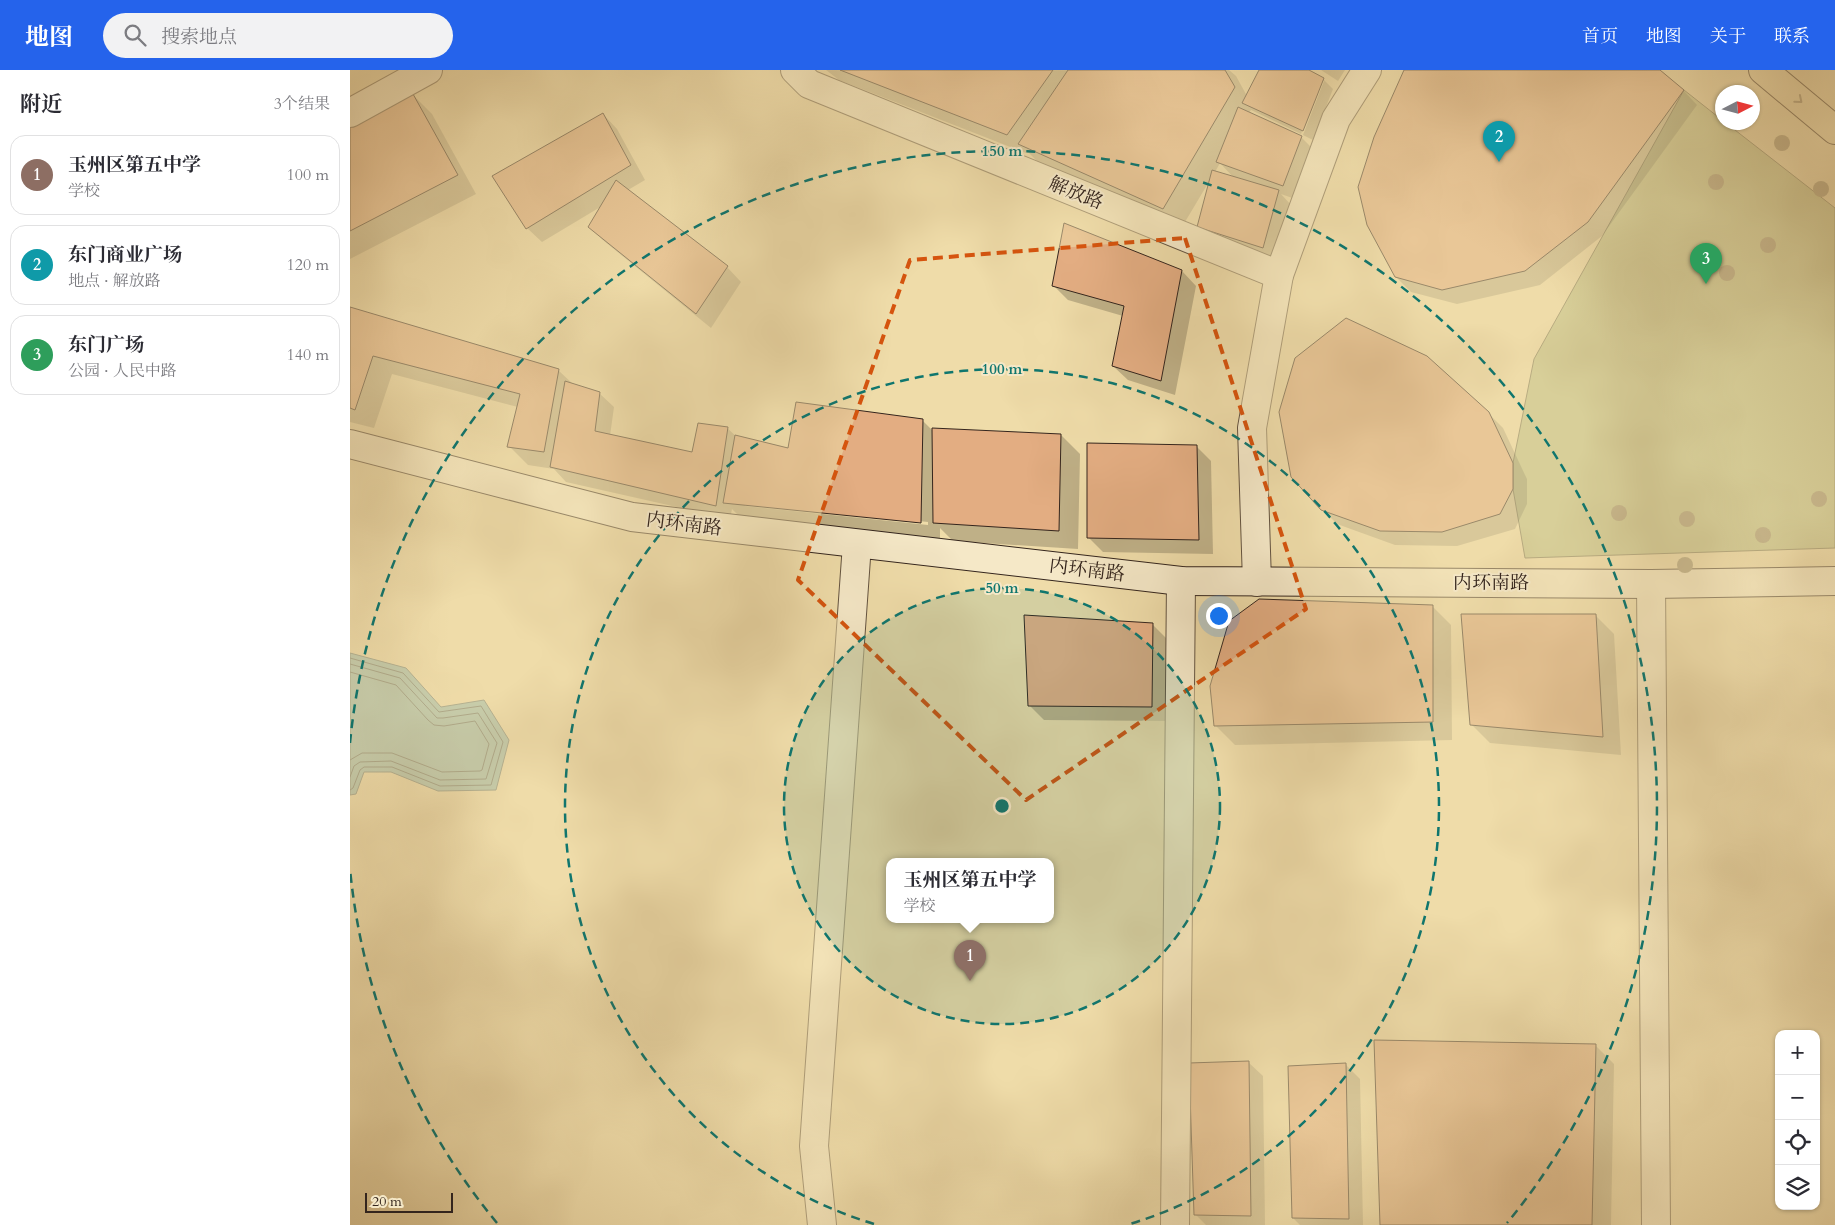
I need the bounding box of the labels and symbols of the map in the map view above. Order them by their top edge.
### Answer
north arrow [1715,85,1760,130]
one-way arrow [1793,94,1802,103]
pin: 2 [1483,121,1515,162]
text: 150 m [982,141,1023,161]
street label: 解放路 [1045,170,1107,216]
pin: 3 [1690,243,1722,284]
text: 100 m [982,359,1023,379]
street label: 内环南路 [645,506,723,542]
street label: 内环南路 [1048,552,1126,588]
street label: 内环南路 [1453,570,1529,596]
text: 50 m [985,578,1019,598]
your location [1206,603,1232,629]
centre of rings [993,797,1011,815]
pin: 1 [954,940,986,981]
scale bar [365,1190,452,1213]

